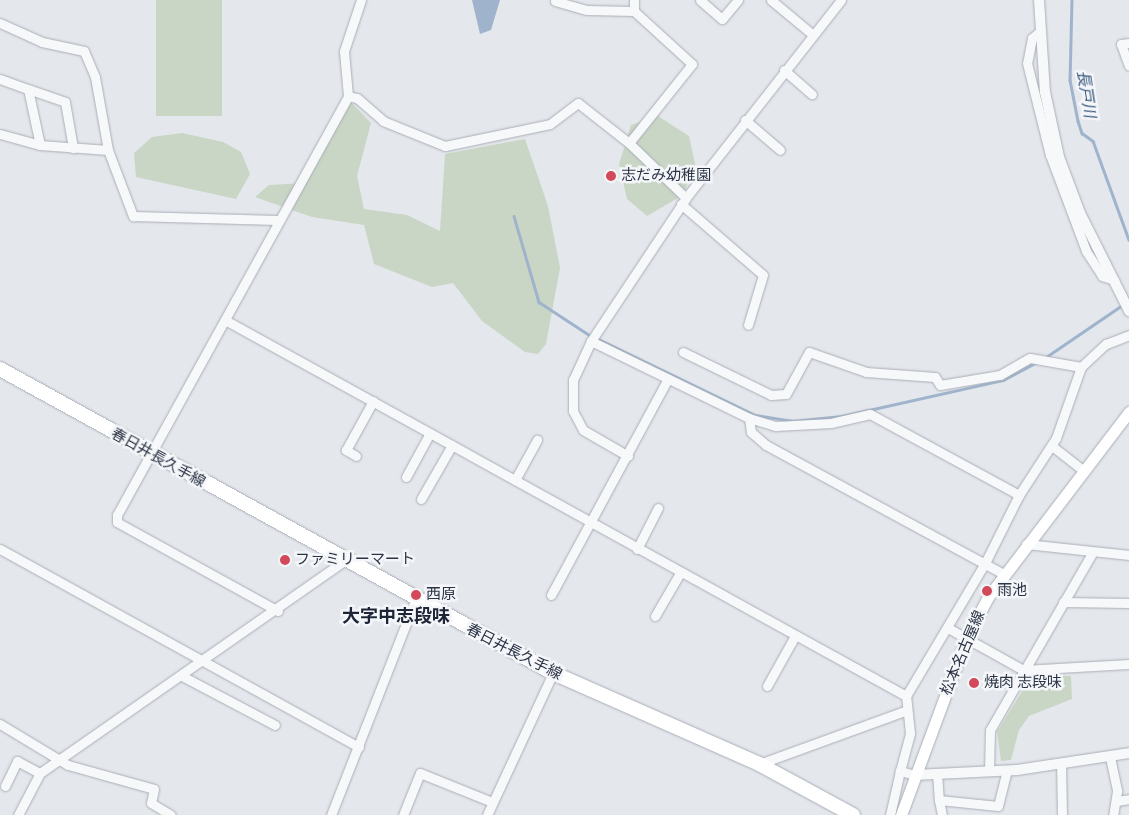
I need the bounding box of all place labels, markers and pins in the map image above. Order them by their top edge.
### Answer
place label: 志だみ幼稚園 [621,167,711,185]
marker: 志だみ幼稚園 [605,170,617,182]
place label: ファミリーマート [295,551,415,569]
marker: ファミリーマート [279,554,291,566]
place label: 雨池 [997,582,1027,600]
marker: 雨池 [981,585,993,597]
place label: 西原 [426,586,456,604]
marker: 西原 [410,589,422,601]
place label: 焼肉 志段味 [984,674,1062,692]
marker: 焼肉 志段味 [968,677,980,689]

